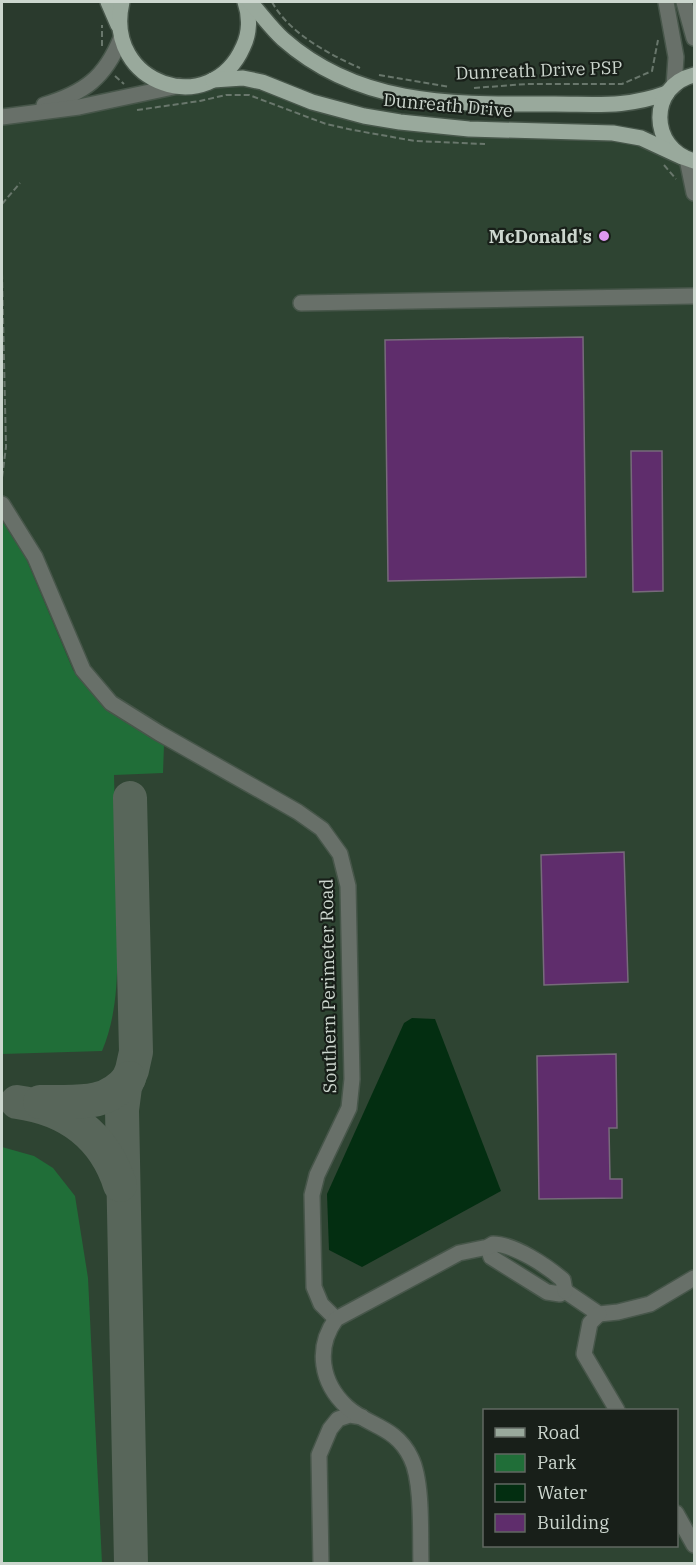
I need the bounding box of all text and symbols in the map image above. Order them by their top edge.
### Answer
street label: Dunreath Drive PSP [455,56,623,84]
street label: Dunreath Drive [382,88,514,122]
place label: McDonald's [489,225,592,248]
marker: McDonald's [597,229,611,243]
street label: Southern Perimeter Road [315,878,341,1094]
legend [483,1409,678,1547]
text: Road [537,1421,580,1444]
text: Park [537,1451,577,1474]
text: Water [537,1481,587,1504]
text: Building [537,1511,609,1534]

